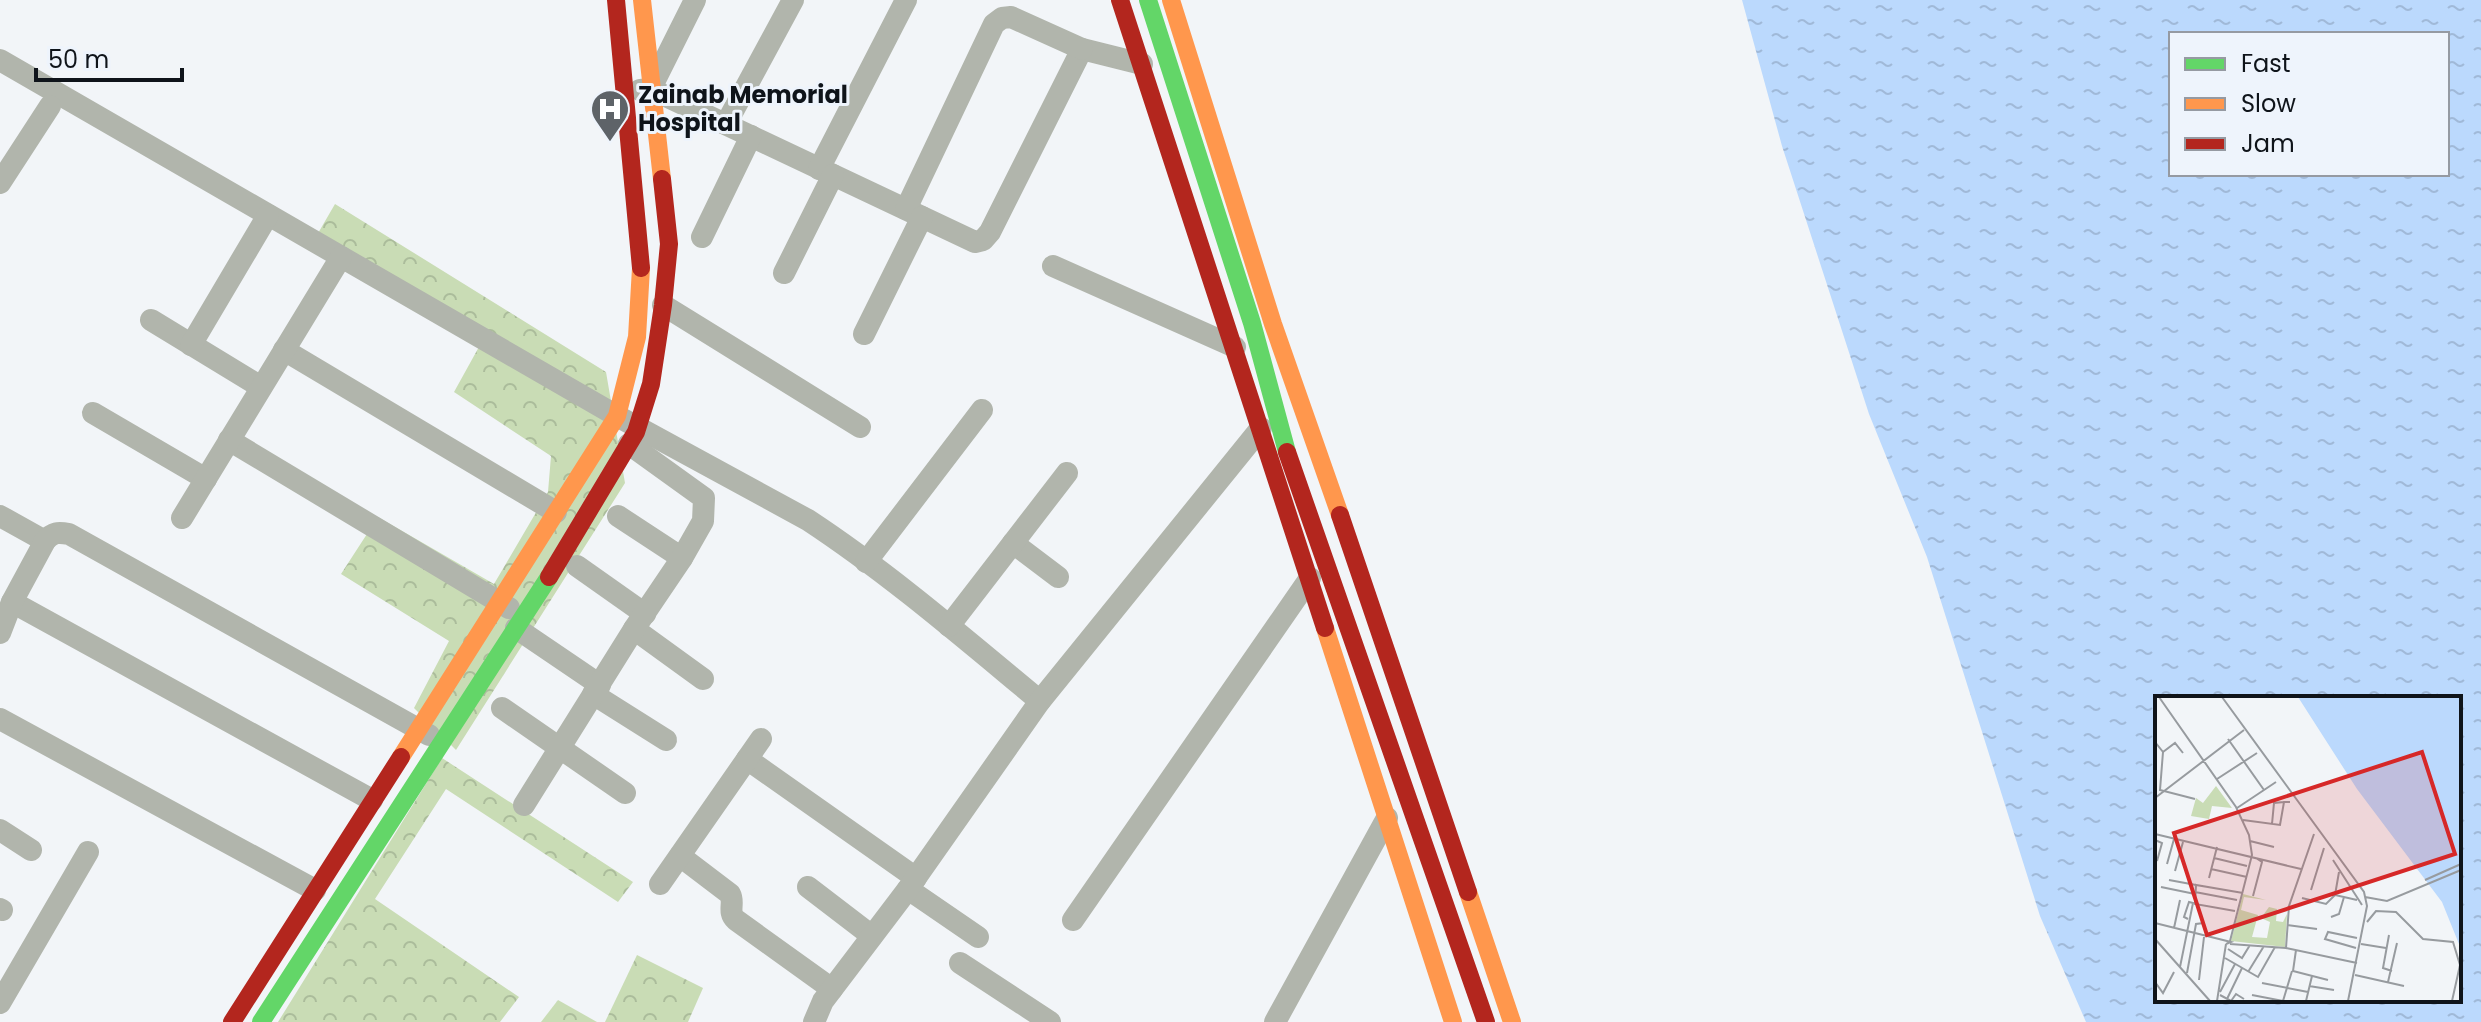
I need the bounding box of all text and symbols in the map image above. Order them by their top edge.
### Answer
scale bar [36,32,182,82]
legend [2169,32,2449,176]
text: 50 m [48,43,109,76]
text: Fast [2241,47,2291,80]
place label: Zainab Memorial Hospital [638,78,848,139]
text: Slow [2241,87,2296,120]
hospital icon: Zainab Memorial Hospital [589,88,631,143]
text: Jam [2241,127,2295,160]
inset map [2155,696,2461,1002]

